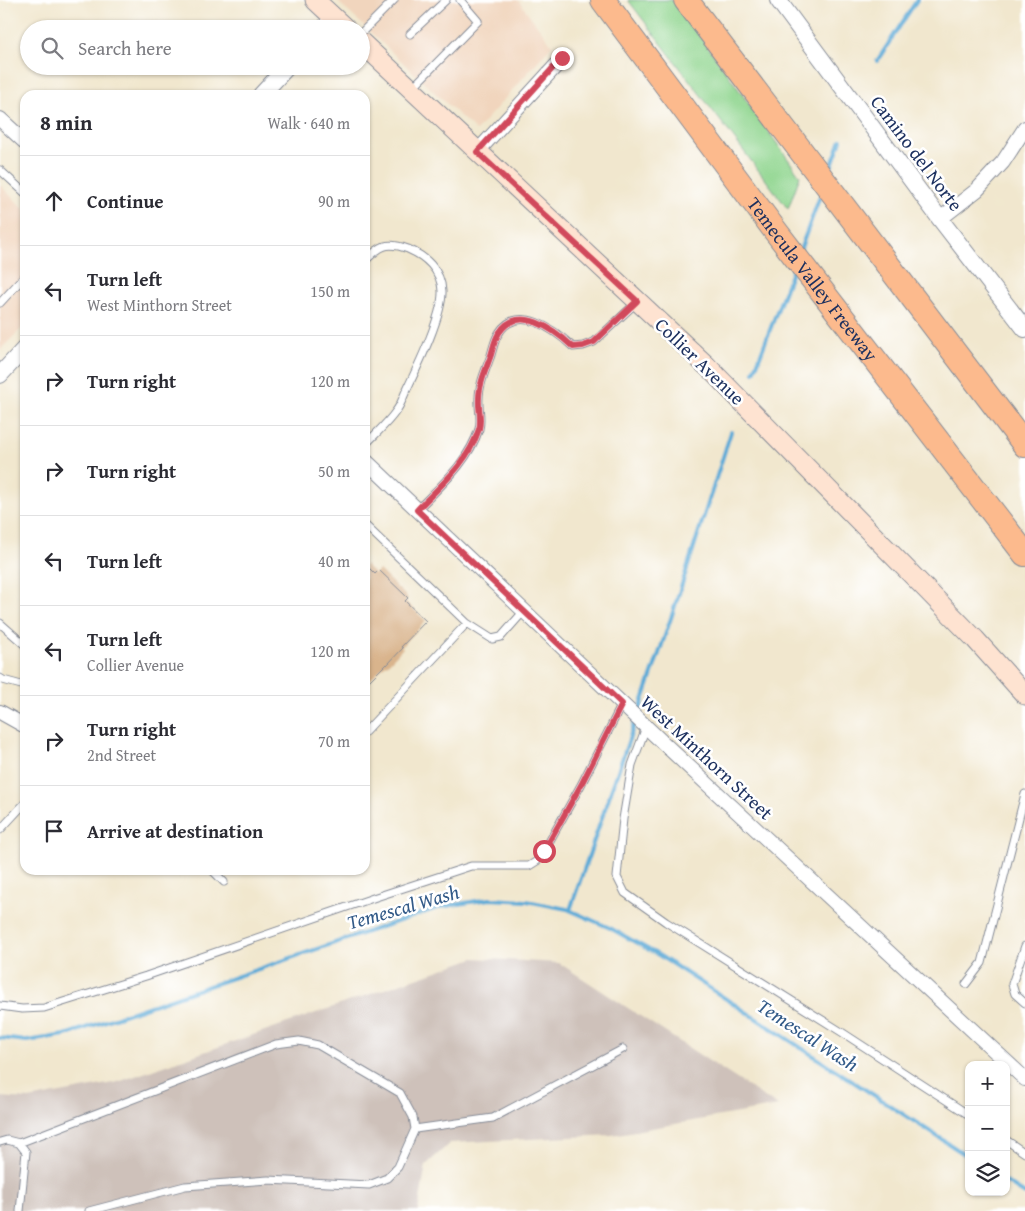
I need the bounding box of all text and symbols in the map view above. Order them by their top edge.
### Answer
search box [20,20,370,75]
icon: search [38,34,66,62]
text: Search here [78,34,172,62]
route end [551,47,574,70]
street label: Camino del Norte [864,89,970,217]
text: 8 min [40,107,92,138]
text: Walk · 640 m [267,111,350,135]
icon: ahead [40,187,68,215]
text: Continue [87,187,164,215]
text: 90 m [318,189,350,213]
street label: Temecula Valley Freeway [741,191,885,367]
text: Turn left [87,265,162,293]
icon: left [40,277,68,305]
text: 150 m [310,279,350,303]
text: West Minthorn Street [87,293,232,317]
street label: Collier Avenue [649,311,751,411]
icon: right [40,367,68,395]
text: Turn right [87,367,176,395]
text: 120 m [310,369,350,393]
icon: right [40,457,68,485]
text: Turn right [87,457,176,485]
text: 50 m [318,459,350,483]
icon: left [40,547,68,575]
text: Turn left [87,547,162,575]
text: 40 m [318,549,350,573]
text: Turn left [87,625,162,653]
icon: left [40,637,68,665]
text: 120 m [310,639,350,663]
text: Collier Avenue [87,653,184,677]
street label: West Minthorn Street [634,688,780,826]
text: Turn right [87,715,176,743]
icon: right [40,727,68,755]
text: 70 m [318,729,350,753]
text: 2nd Street [87,743,156,767]
icon: arrive [40,817,68,845]
text: Arrive at destination [87,817,263,845]
route start [533,840,556,863]
water label: Temescal Wash [343,877,462,936]
water label: Temescal Wash [752,991,865,1078]
map controls [965,1061,1010,1196]
button: + [965,1061,1010,1106]
button: − [965,1106,1010,1151]
button: layers [965,1151,1010,1196]

